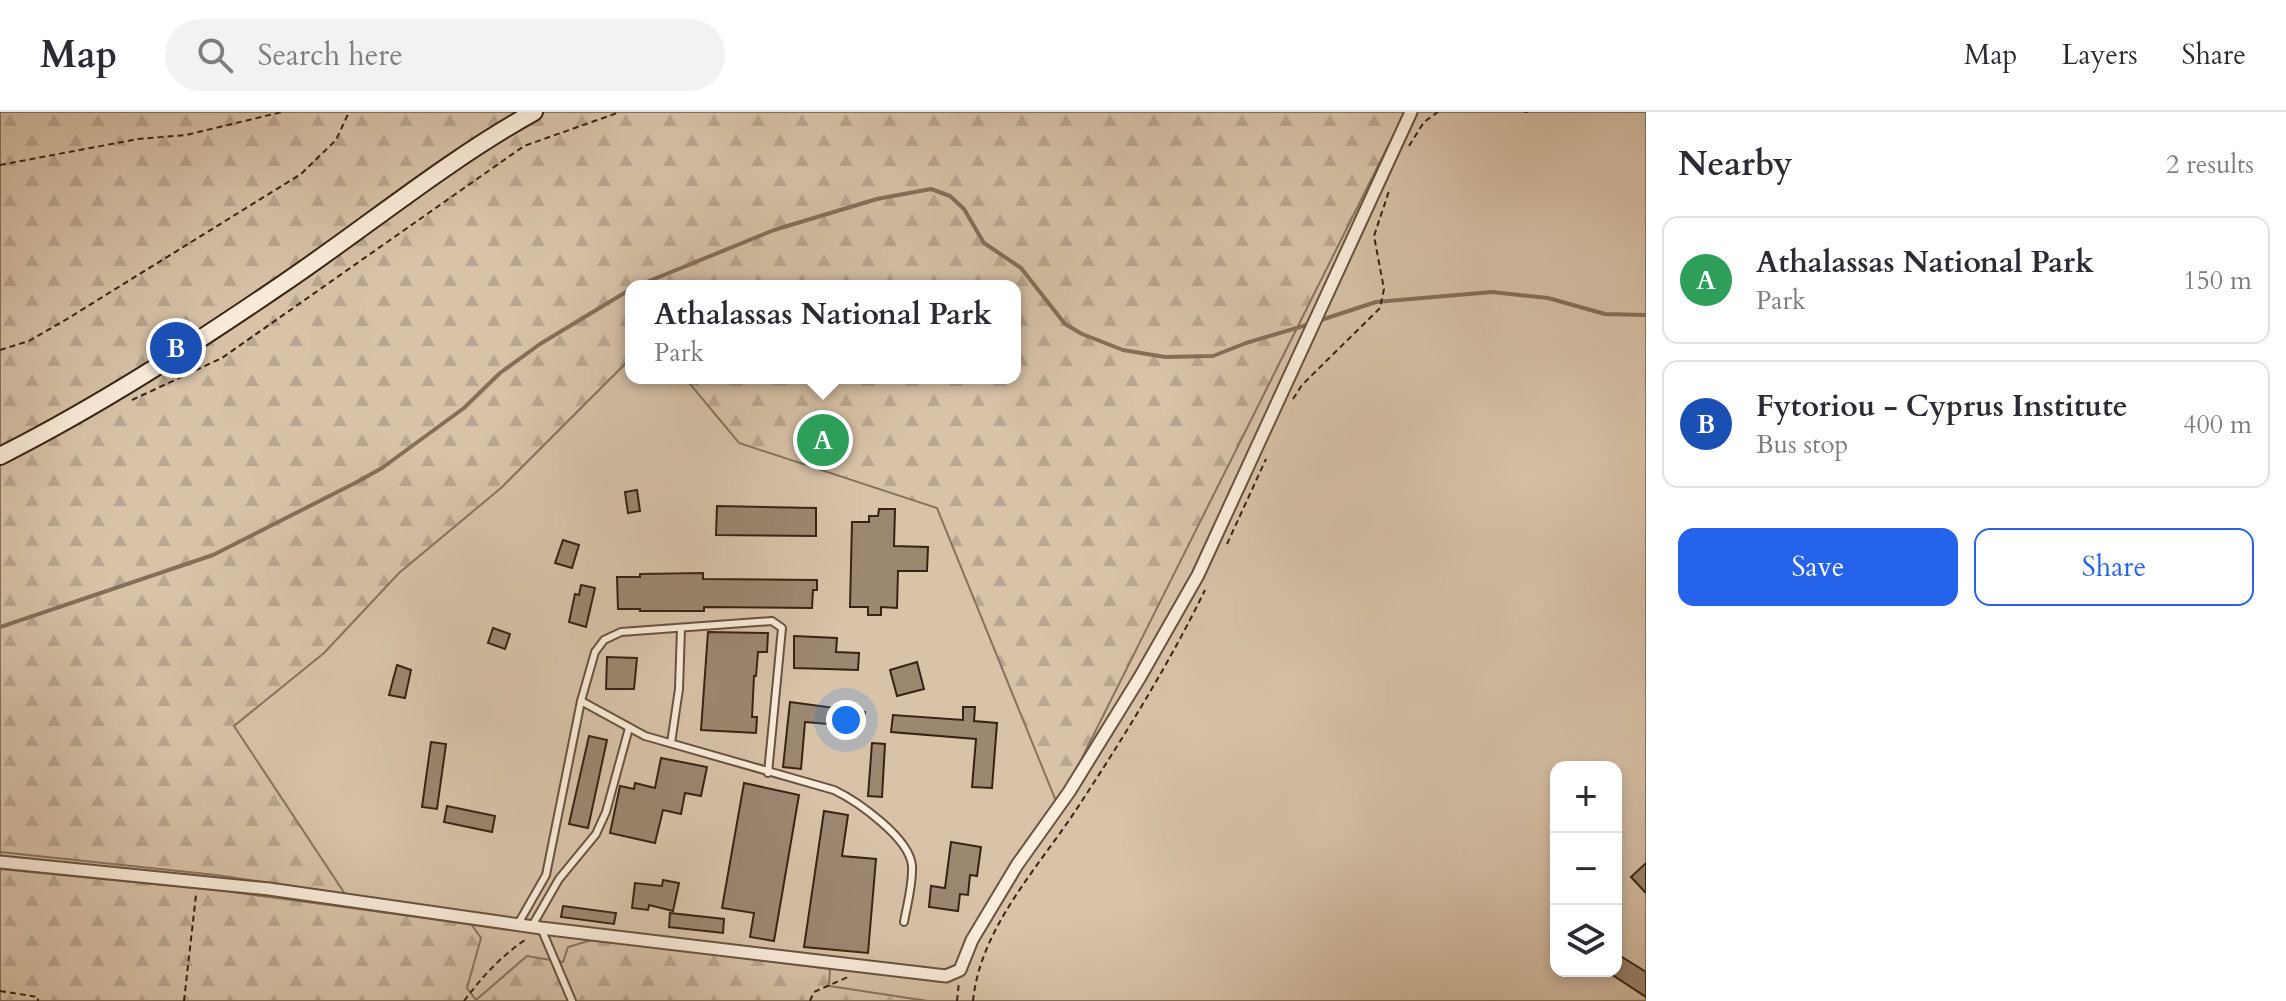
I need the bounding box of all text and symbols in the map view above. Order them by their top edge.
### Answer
search box [165,19,725,91]
text: Map [40,29,117,81]
icon: search [193,33,237,77]
text: Search here [257,35,403,76]
text: Map [1964,36,2017,74]
text: Layers [2061,36,2138,74]
text: Share [2182,36,2246,74]
text: Nearby [1678,141,1793,187]
text: 2 results [2166,147,2254,182]
text: Athalassas National Park [1756,242,2094,283]
text: A [1696,263,1716,298]
text: 150 m [2183,263,2252,298]
popup [625,280,1021,384]
text: Park [1756,283,1806,318]
text: Athalassas National Park [654,294,992,335]
pin: B [150,318,202,378]
text: Park [654,335,704,370]
text: Fytoriou - Cyprus Institute [1756,386,2128,427]
text: B [1697,407,1715,442]
text: 400 m [2183,407,2252,442]
pin: A [797,410,849,470]
text: Bus stop [1756,427,1848,462]
button: Save [1678,528,1958,606]
button: Share [1974,528,2254,606]
your location [826,700,866,740]
map controls [1550,761,1622,977]
button: + [1550,761,1622,833]
button: − [1550,833,1622,905]
button: layers [1550,905,1622,977]

